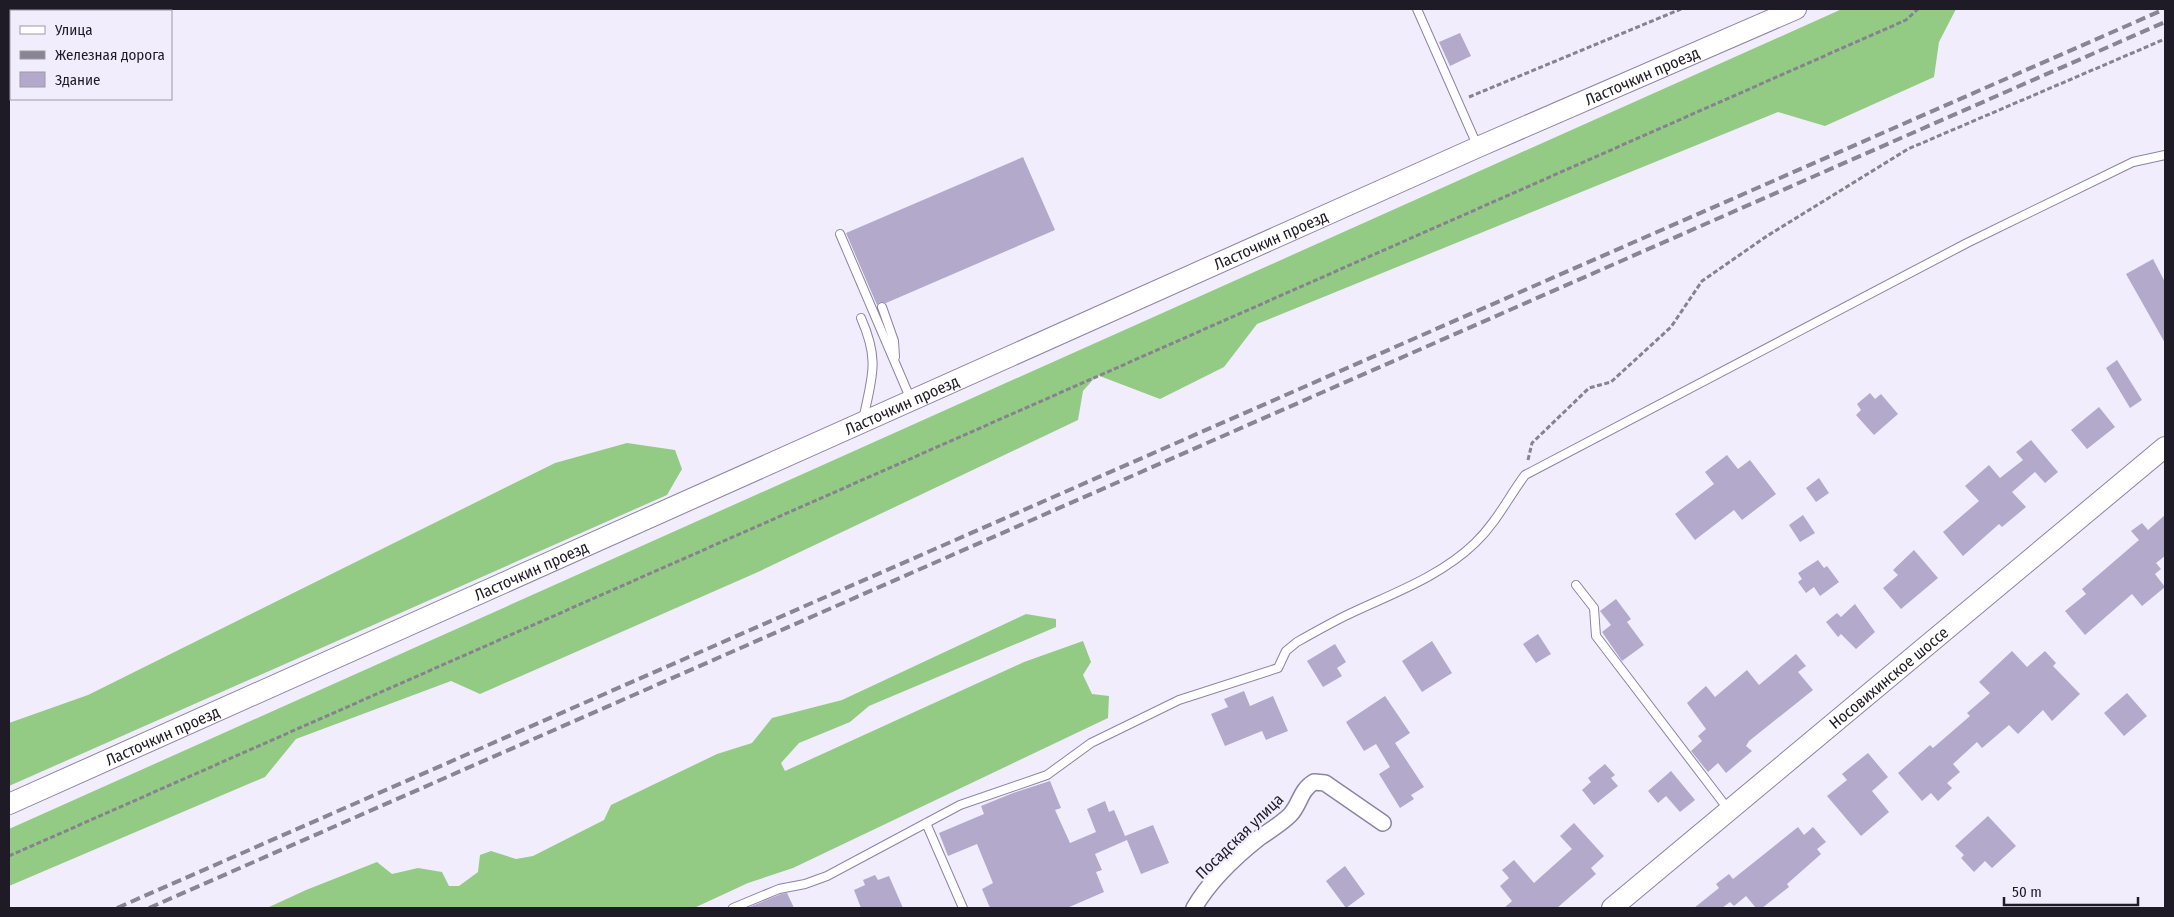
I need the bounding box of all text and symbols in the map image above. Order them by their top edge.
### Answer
legend [10,10,172,100]
text: Улица [54,21,93,39]
street label: Ласточкин проезд [1582,43,1702,109]
text: Железная дорога [55,46,165,64]
text: Здание [55,71,101,89]
street label: Ласточкин проезд [1211,206,1331,274]
street label: Ласточкин проезд [842,371,962,439]
street label: Ласточкин проезд [471,537,591,605]
street label: Носовихинское шоссе [1825,623,1952,733]
street label: Ласточкин проезд [103,702,223,770]
street label: Посадская улица [1192,790,1287,883]
scale bar [2004,874,2138,906]
text: 50 m [2012,883,2042,901]

